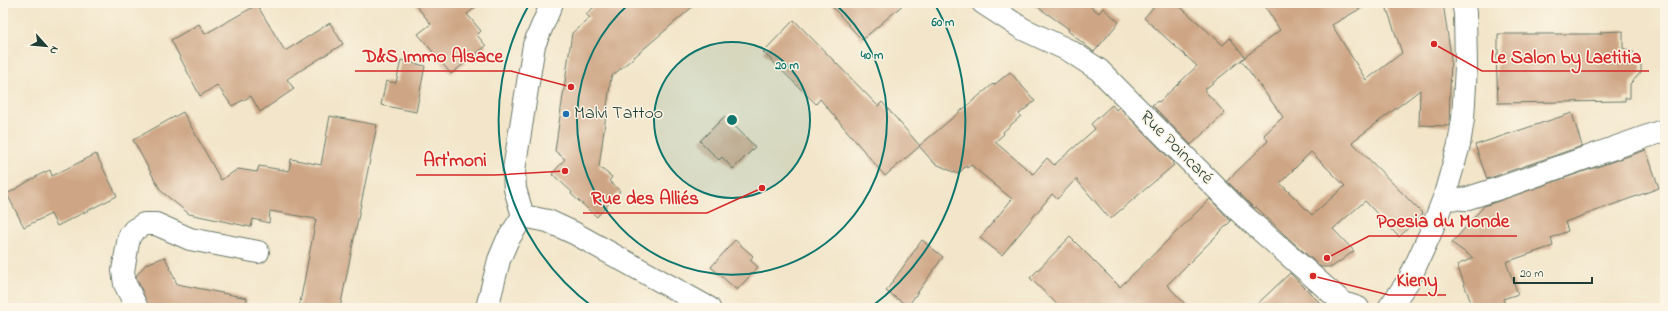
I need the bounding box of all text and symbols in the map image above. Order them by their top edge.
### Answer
text: 60 m [931,14,955,32]
north arrow [26,26,66,66]
callout: D&S Immo Alsace [355,40,511,71]
callout: Le Salon by Laetitia [1482,40,1649,71]
text: N [45,43,63,57]
text: D&S Immo Alsace [362,44,503,71]
text: Le Salon by Laetitia [1491,45,1641,74]
text: 40 m [860,47,884,65]
text: 20 m [774,57,799,75]
place label: Malvi Tattoo [574,101,663,127]
street label: Rue Poincaré [1133,105,1219,191]
marker: Malvi Tattoo [561,109,571,119]
centre of rings [725,113,739,127]
callout: Art'moni [416,144,495,175]
text: Art'moni [423,148,487,175]
callout: Rue des Alliés [583,182,707,213]
text: Rue des Alliés [591,186,699,213]
callout: Poesia du Monde [1369,205,1517,236]
text: Poesia du Monde [1377,209,1510,236]
scale bar [1514,259,1592,285]
callout: Kieny [1389,264,1446,295]
text: 20 m [1520,265,1543,283]
text: Kieny [1396,268,1438,297]

